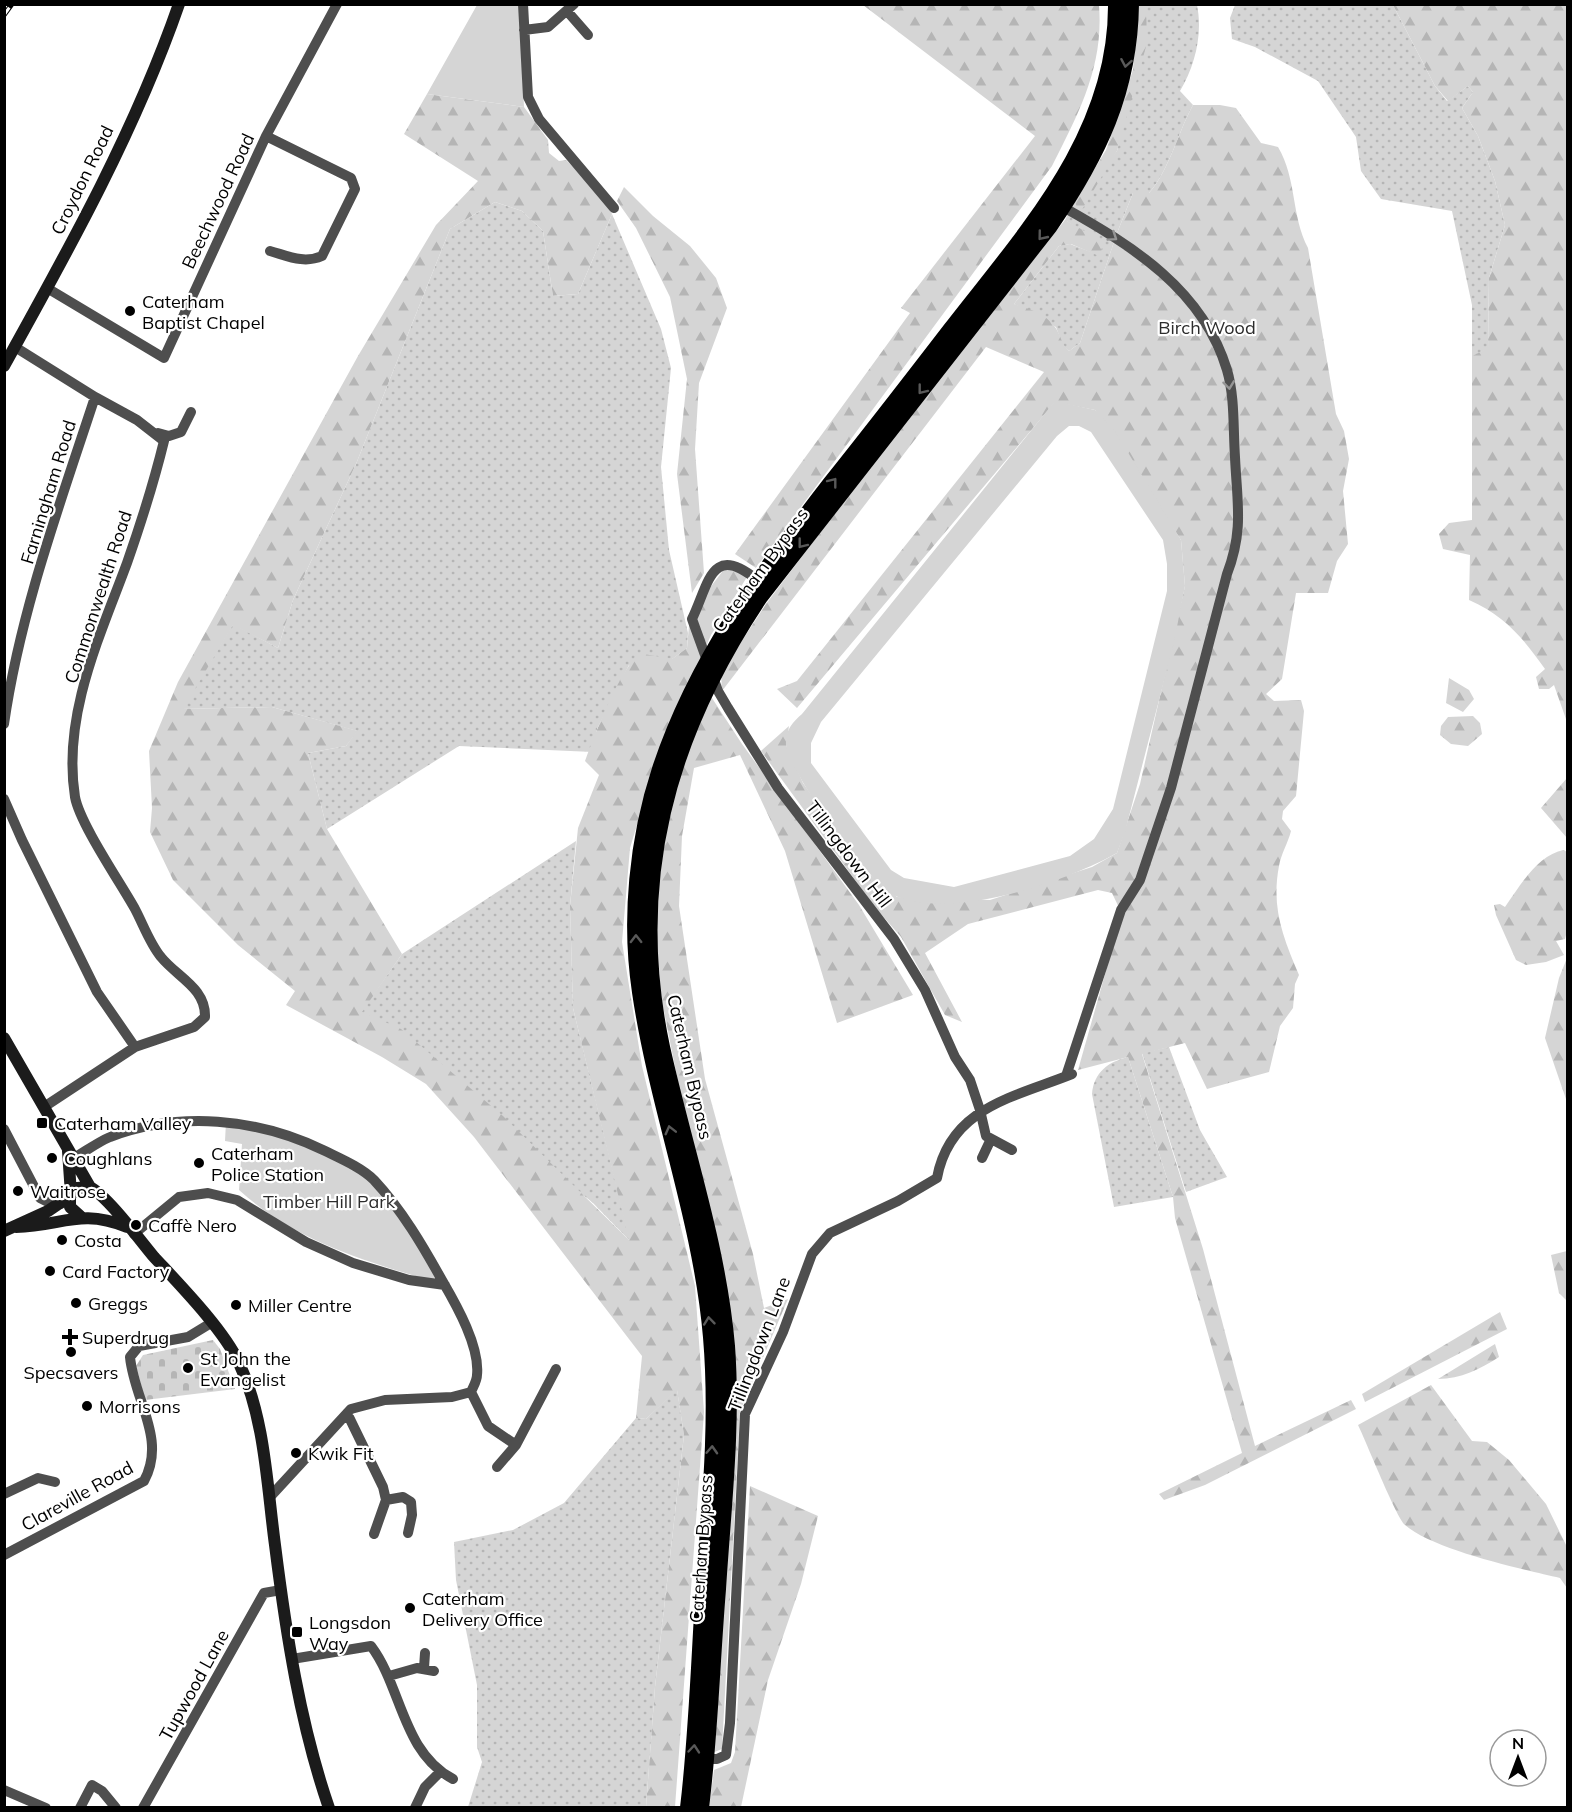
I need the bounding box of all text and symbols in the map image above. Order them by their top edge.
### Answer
one-way arrow [1120,57,1133,67]
street label: Croydon Road [46,122,118,238]
street label: Beechwood Road [177,130,259,272]
one-way arrow [1038,230,1049,241]
one-way arrow [1107,230,1118,241]
place label: Caterham Baptist Chapel [142,290,265,334]
marker: Caterham Baptist Chapel [123,304,137,318]
park label: Birch Wood [1158,316,1256,339]
one-way arrow [1223,381,1235,390]
one-way arrow [918,383,929,394]
street label: Farningham Road [15,417,81,567]
one-way arrow [825,477,836,488]
street label: Caterham Bypass [707,503,813,637]
street label: Commonwealth Road [59,508,137,686]
one-way arrow [798,537,809,548]
street label: Tillingdown Hill [801,796,897,912]
one-way arrow [630,934,642,943]
street label: Caterham Bypass [662,992,718,1142]
place label: Caterham Valley [54,1112,192,1135]
marker: Caterham Valley [35,1116,49,1130]
one-way arrow [665,1126,678,1136]
place label: Caterham Police Station [211,1142,324,1186]
place label: Coughlans [64,1147,152,1170]
marker: Coughlans [45,1151,59,1165]
marker: Caterham Police Station [192,1156,206,1170]
place label: Waitrose [30,1180,106,1203]
marker: Waitrose [11,1184,25,1198]
park label: Timber Hill Park [263,1190,396,1213]
place label: Caffè Nero [148,1214,237,1237]
marker: Caffè Nero [129,1218,143,1232]
place label: Costa [74,1229,122,1252]
marker: Costa [55,1233,69,1247]
place label: Card Factory [62,1260,170,1283]
marker: Card Factory [43,1264,57,1278]
street label: Tillingdown Lane [723,1273,795,1415]
place label: Greggs [88,1292,148,1315]
place label: Miller Centre [248,1294,352,1317]
marker: Greggs [69,1296,83,1310]
marker: Miller Centre [229,1298,243,1312]
one-way arrow [703,1317,716,1326]
place label: Superdrug [82,1326,169,1349]
marker: Superdrug [63,1330,77,1344]
marker: Specsavers [64,1345,78,1359]
place label: St John the Evangelist [200,1347,291,1391]
place label: Specsavers [24,1361,119,1384]
marker: St John the Evangelist [181,1361,195,1375]
place label: Morrisons [99,1395,181,1418]
marker: Morrisons [80,1399,94,1413]
place label: Kwik Fit [308,1442,374,1465]
one-way arrow [706,1445,719,1454]
marker: Kwik Fit [289,1446,303,1460]
street label: Clareville Road [17,1456,137,1536]
street label: Caterham Bypass [684,1474,718,1624]
place label: Caterham Delivery Office [422,1587,543,1631]
marker: Caterham Delivery Office [403,1601,417,1615]
place label: Longsdon Way [309,1611,391,1655]
marker: Longsdon Way [290,1625,304,1639]
street label: Tupwood Lane [154,1626,234,1744]
north arrow [1488,1728,1548,1788]
text: N [1512,1733,1524,1753]
one-way arrow [687,1745,700,1754]

